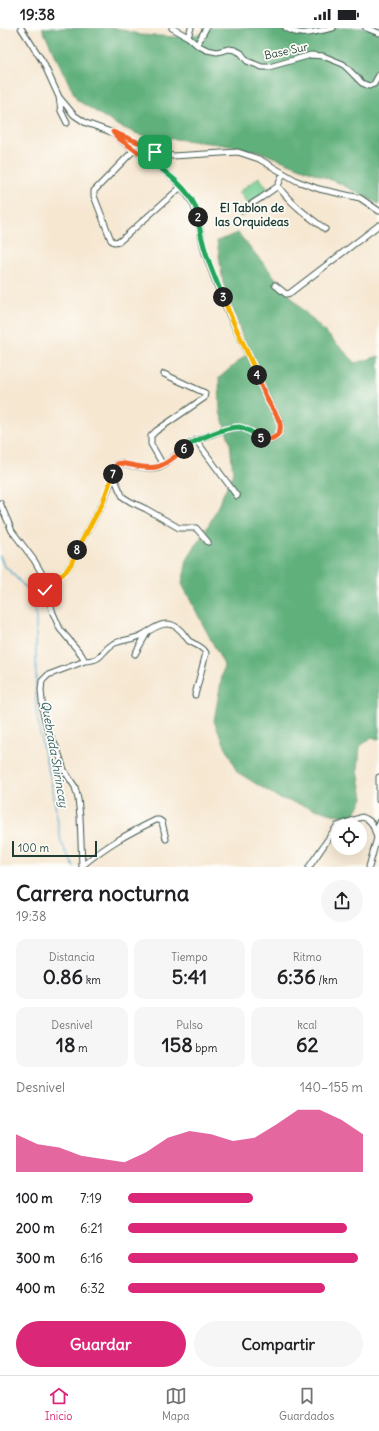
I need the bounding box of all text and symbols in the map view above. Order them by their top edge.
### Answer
text: 19:38 [20,5,55,24]
street label: Base Sur [263,39,310,62]
pin [138,135,172,169]
icon: arrive [144,141,166,163]
district label: El Tablon de las Orquideas [215,200,290,230]
pin: 2 [188,207,208,227]
text: 2 [195,210,201,224]
pin: 3 [213,287,233,307]
text: 3 [220,290,226,304]
pin: 4 [247,365,267,385]
text: 4 [254,368,260,382]
pin: 5 [251,428,271,448]
text: 5 [258,431,264,445]
pin: 6 [174,439,194,459]
text: 6 [181,442,187,456]
pin: 7 [103,464,123,484]
text: 7 [110,467,116,481]
pin: 8 [67,540,87,560]
text: 8 [74,543,80,557]
pin [28,573,62,607]
icon: check [34,579,56,601]
water label: Quebrada Shirincay [38,700,72,810]
map controls [331,819,367,855]
button: locate [331,819,367,855]
scale bar [12,839,97,858]
text: 100 m [18,841,49,855]
text: Carrera nocturna [16,879,189,907]
button: share [321,880,363,922]
text: 19:38 [16,908,46,925]
text: Distancia [49,950,95,964]
text: Tiempo [171,950,208,964]
text: Ritmo [293,950,322,964]
text: 0.86 [43,964,83,989]
text: 5:41 [172,964,207,989]
text: 6:36 [277,964,316,989]
text: km [83,973,101,987]
text: /km [316,973,338,987]
text: Desnivel [51,1018,92,1032]
text: Pulso [176,1018,203,1032]
text: kcal [297,1018,317,1032]
text: 18 [56,1032,75,1057]
text: 158 [162,1032,193,1057]
text: 62 [296,1032,318,1057]
text: m [75,1041,88,1055]
text: bpm [193,1041,217,1055]
text: Desnivel [16,1079,65,1096]
text: 140–155 m [300,1079,363,1096]
text: 100 m [16,1190,53,1207]
text: 7:19 [80,1190,102,1207]
text: 200 m [16,1220,55,1237]
text: 6:21 [80,1220,103,1237]
text: 300 m [16,1250,55,1267]
text: 6:16 [80,1250,103,1267]
text: 400 m [16,1280,55,1297]
text: 6:32 [80,1280,105,1297]
button: Guardar [16,1321,186,1367]
button: Compartir [194,1321,363,1367]
tab: Inicio [45,1385,72,1423]
tab: Mapa [162,1385,190,1423]
tab: Guardados [279,1385,334,1423]

